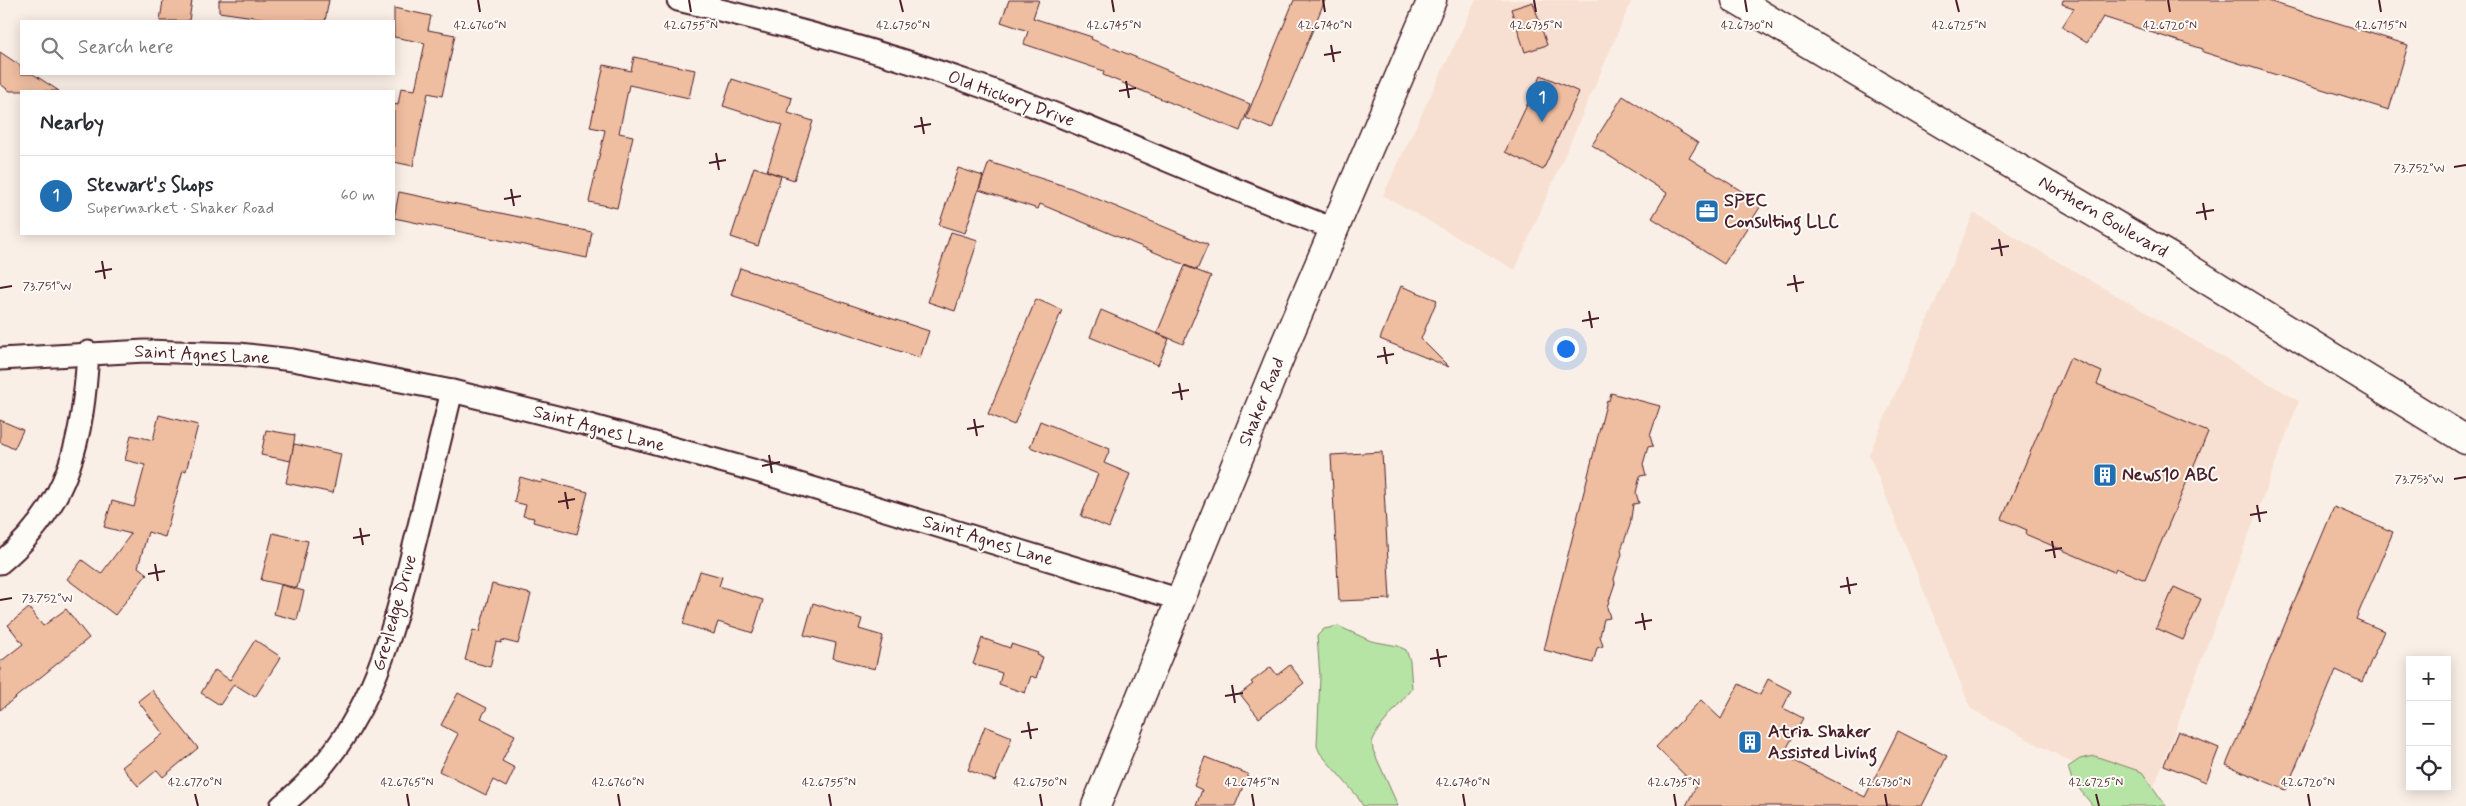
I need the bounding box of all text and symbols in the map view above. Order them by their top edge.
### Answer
text: 42.6760°N [454,18,506,34]
text: 42.6755°N [664,18,718,34]
text: 42.6750°N [876,18,930,34]
text: 42.6745°N [1087,18,1141,34]
text: 42.6740°N [1298,18,1352,34]
text: 42.6735°N [1510,18,1562,34]
text: 42.6730°N [1721,18,1773,34]
text: 42.6725°N [1932,18,1986,34]
text: 42.6720°N [2143,18,2197,34]
text: 42.6715°N [2355,18,2407,34]
search box [20,20,395,75]
icon: search [38,34,66,62]
text: Search here [78,35,174,60]
street label: Old Hickory Drive [944,65,1078,133]
pin: 1 [1526,81,1558,122]
text: Nearby [40,109,104,137]
text: 73.752°W [2394,161,2445,177]
street label: Northern Boulevard [2034,170,2172,264]
text: Stewart's Shops [87,173,214,198]
text: 1 [52,185,60,206]
text: 60 m [341,185,375,206]
place label: SPEC Consulting LLC [1724,189,1839,236]
text: Supermarket · Shaker Road [87,198,274,219]
office icon: SPEC Consulting LLC [1694,198,1720,224]
text: 73.751°W [23,279,71,295]
your location [1553,336,1579,362]
street label: Saint Agnes Lane [134,339,270,371]
street label: Shaker Road [1233,354,1291,450]
street label: Saint Agnes Lane [530,400,668,458]
building icon: News10 ABC [2092,462,2118,488]
place label: News10 ABC [2122,463,2219,487]
text: 73.753°W [2395,472,2443,488]
street label: Saint Agnes Lane [920,510,1056,572]
street label: Greyledge Drive [367,552,424,674]
text: 73.752°W [22,591,73,607]
map controls [2406,656,2451,791]
button: + [2406,656,2451,701]
button: − [2406,701,2451,746]
place label: Atria Shaker Assisted Living [1768,720,1877,767]
building icon: Atria Shaker Assisted Living [1737,729,1763,755]
button: locate [2406,746,2451,791]
text: 42.6770°N [168,775,222,791]
text: 42.6765°N [380,775,434,791]
text: 42.6760°N [592,775,644,791]
text: 42.6755°N [802,775,856,791]
text: 42.6750°N [1013,775,1067,791]
text: 42.6745°N [1225,775,1279,791]
text: 42.6740°N [1436,775,1490,791]
text: 42.6735°N [1648,775,1700,791]
text: 42.6730°N [1859,775,1911,791]
text: 42.6725°N [2069,775,2123,791]
text: 42.6720°N [2281,775,2335,791]

